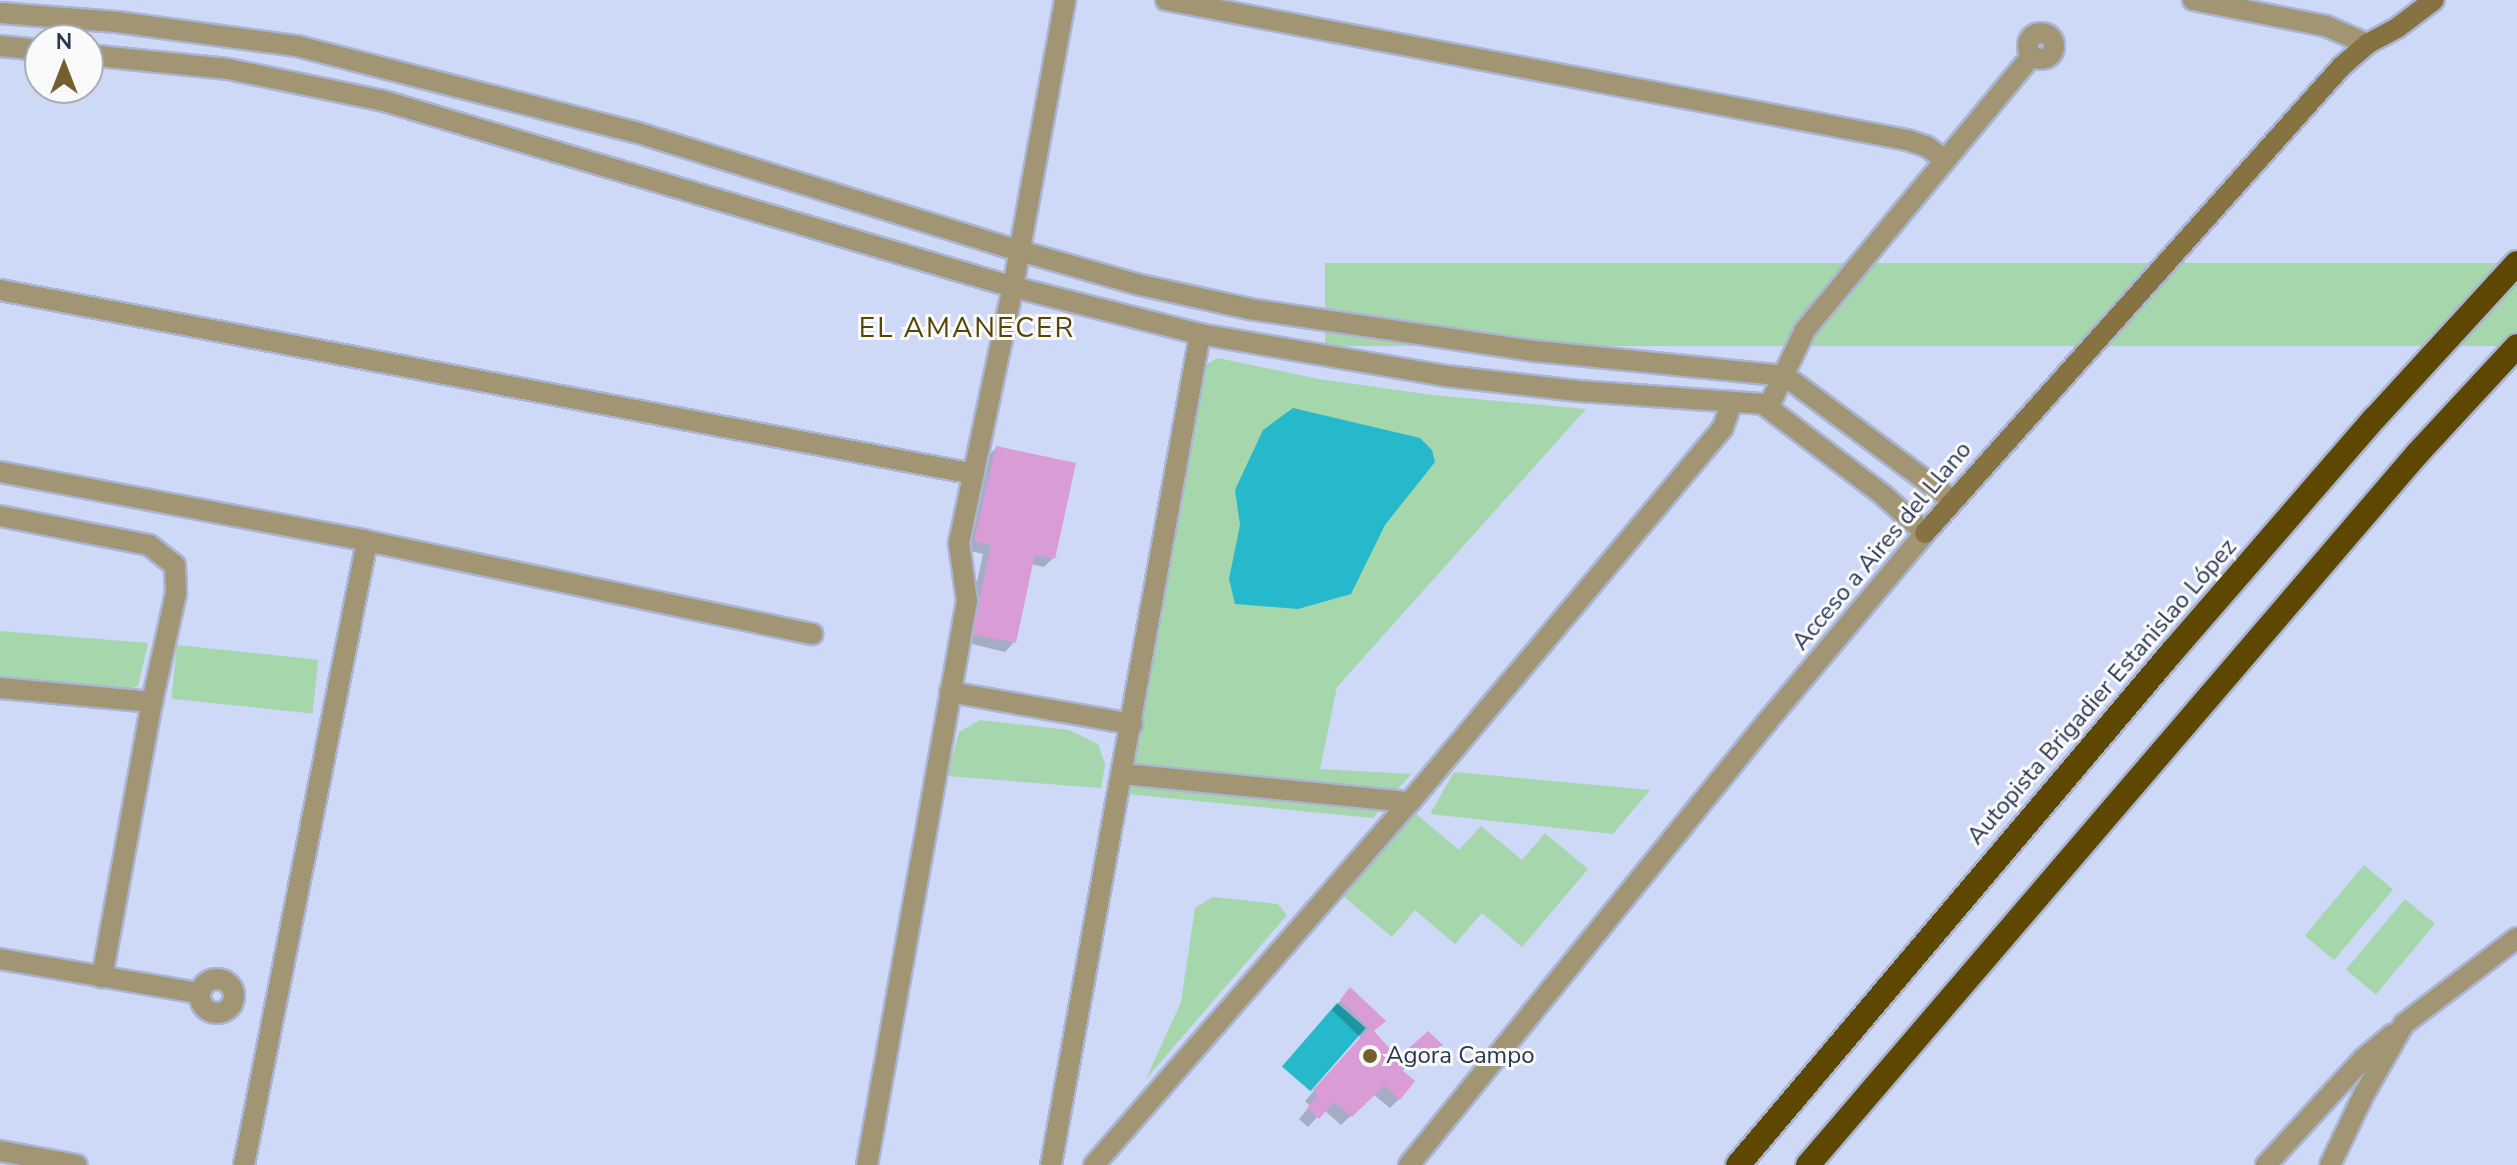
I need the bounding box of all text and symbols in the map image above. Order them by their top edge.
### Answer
north arrow [24,24,104,104]
text: N [56,27,72,57]
district label: EL AMANECER [859,311,1075,345]
street label: Acceso a Aires del Llano [1786,436,1978,656]
street label: Autopista Brigadier Estanislao López [1961,533,2243,851]
place label: Agora Campo [1386,1042,1535,1070]
marker: Agora Campo [1361,1047,1379,1065]

